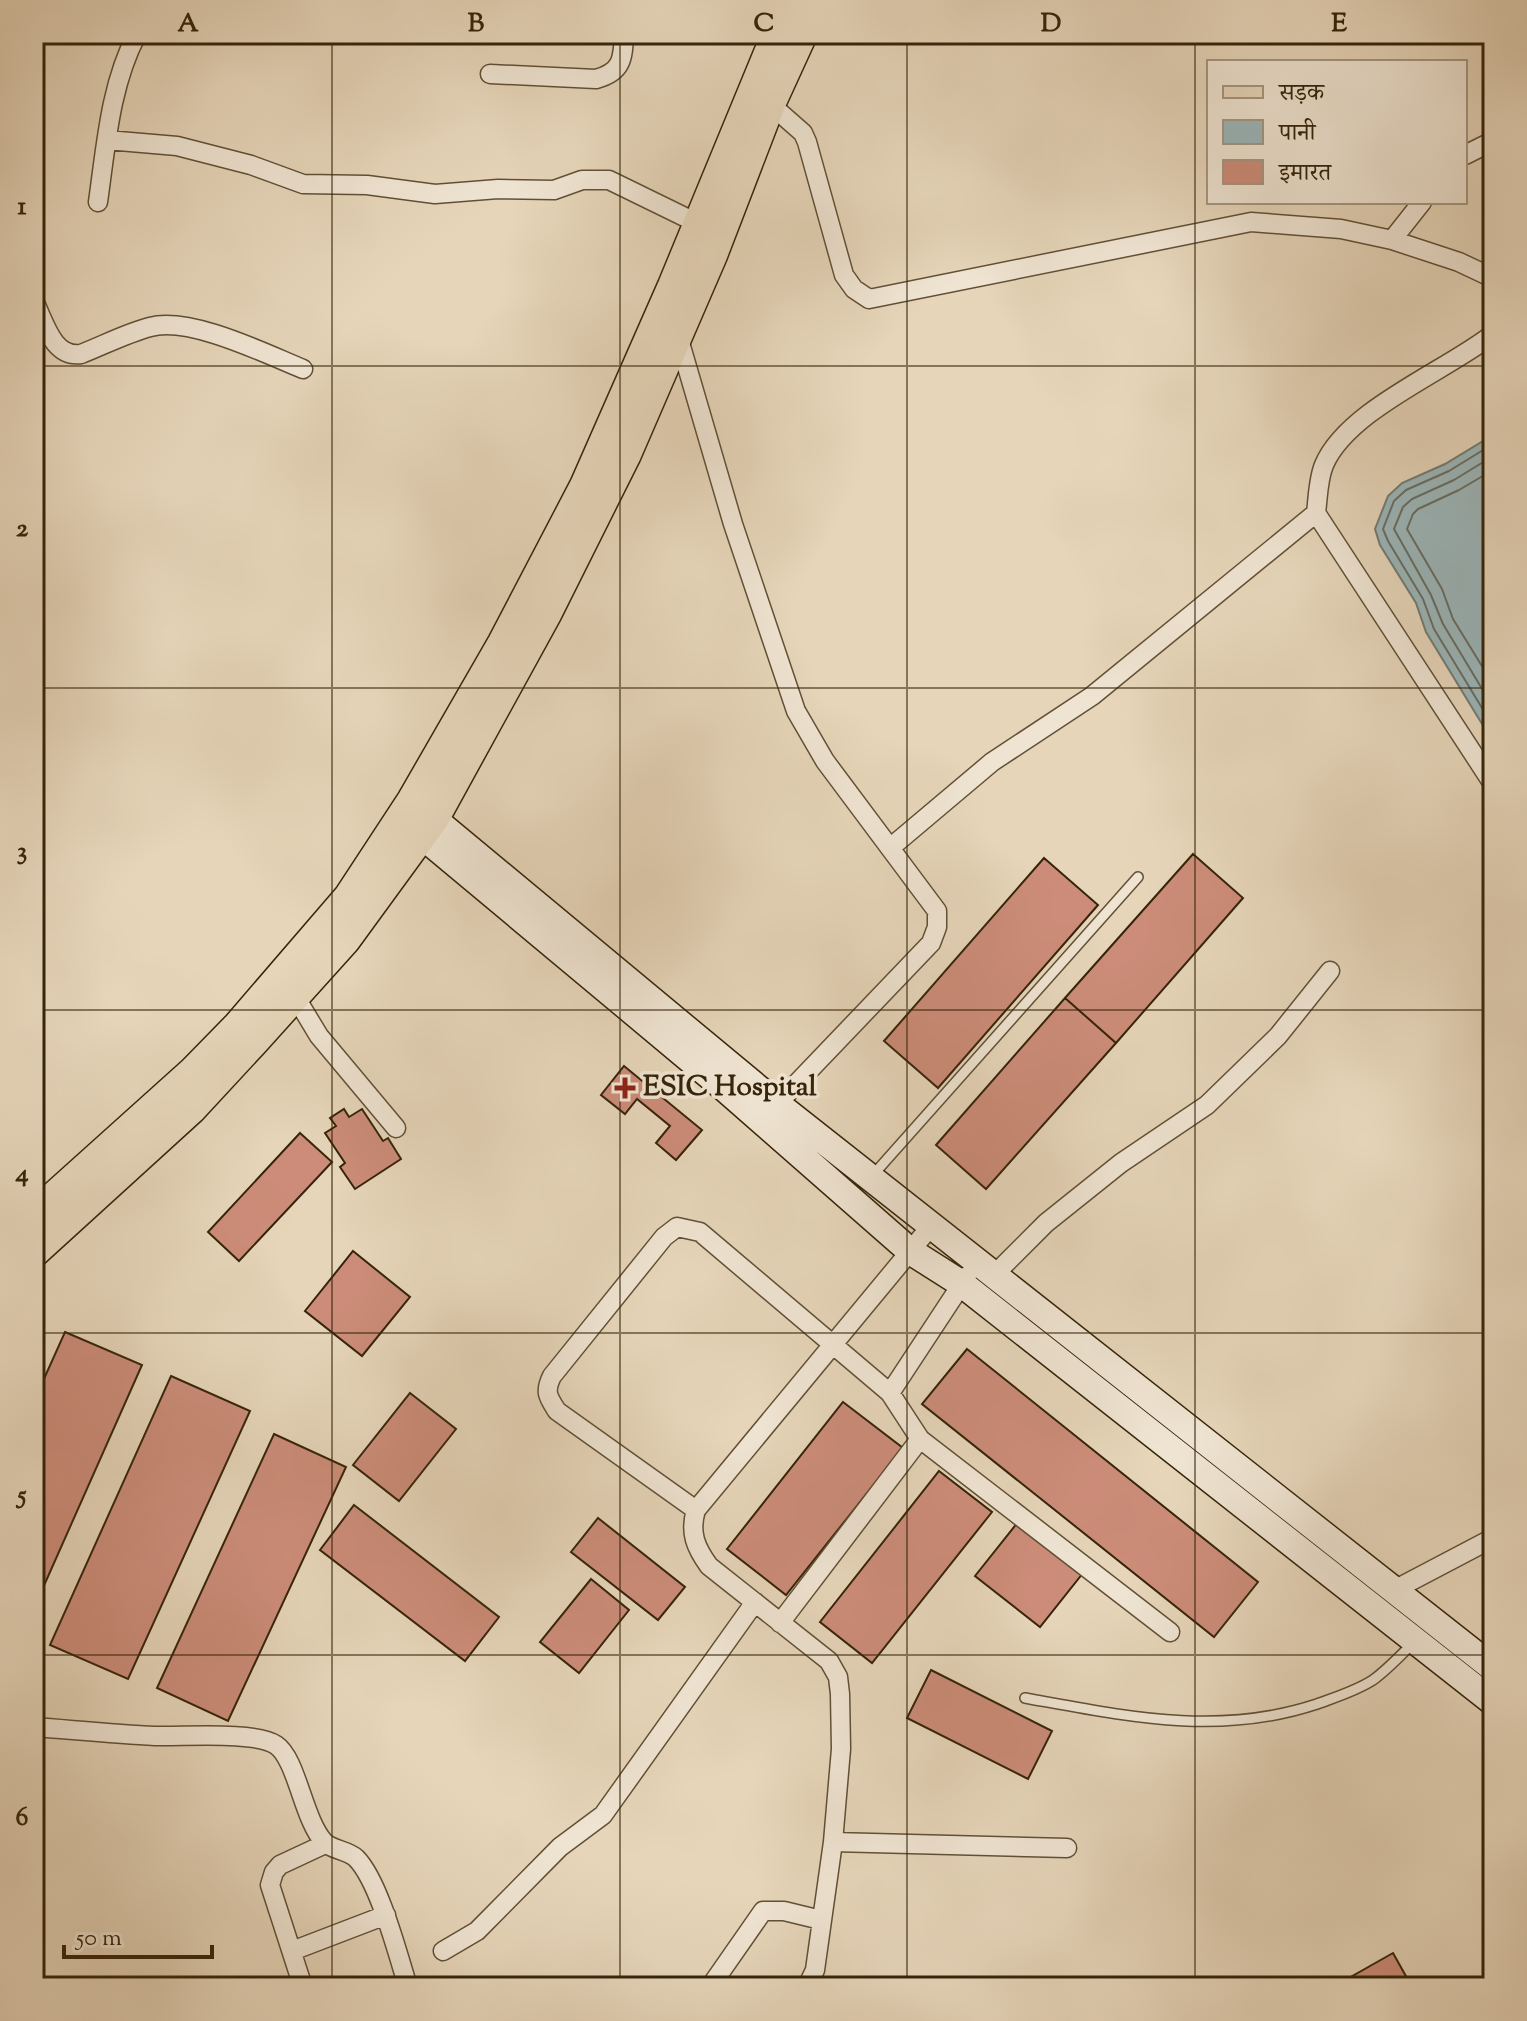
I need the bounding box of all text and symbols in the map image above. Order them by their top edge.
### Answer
text: A [177,6,199,43]
text: B [468,6,485,43]
text: C [754,6,774,43]
text: D [1041,6,1061,43]
text: E [1331,6,1347,43]
legend [1207,60,1467,204]
text: सड़क [1278,77,1326,111]
text: पानी [1278,117,1317,151]
text: इमारत [1278,157,1332,191]
text: 1 [18,189,27,226]
text: 2 [16,511,29,548]
text: 3 [17,834,27,871]
place label: ESIC Hospital [643,1068,817,1108]
marker: ESIC Hospital [614,1077,636,1099]
text: 4 [14,1156,29,1193]
text: 5 [16,1478,27,1515]
text: 6 [16,1800,29,1837]
scale bar [64,1909,212,1959]
text: 50 m [74,1922,122,1956]

